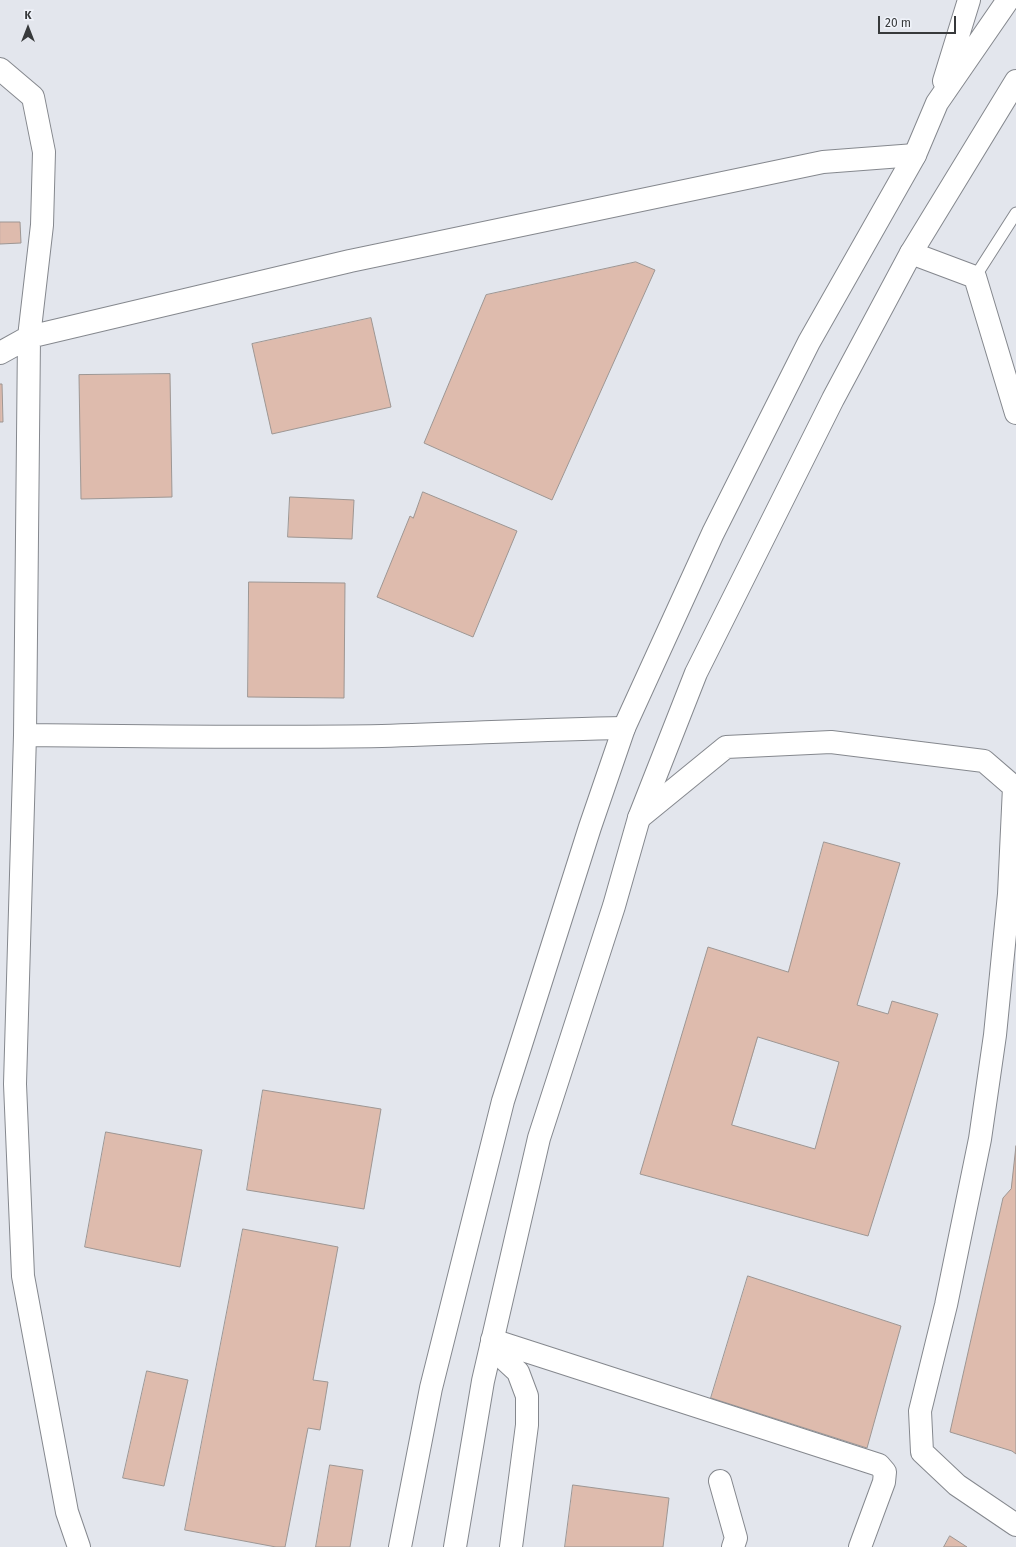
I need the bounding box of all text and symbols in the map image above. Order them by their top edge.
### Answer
north arrow [8,8,48,48]
scale bar [880,8,958,34]
text: K [25,9,31,22]
text: 20 m [885,16,911,30]

